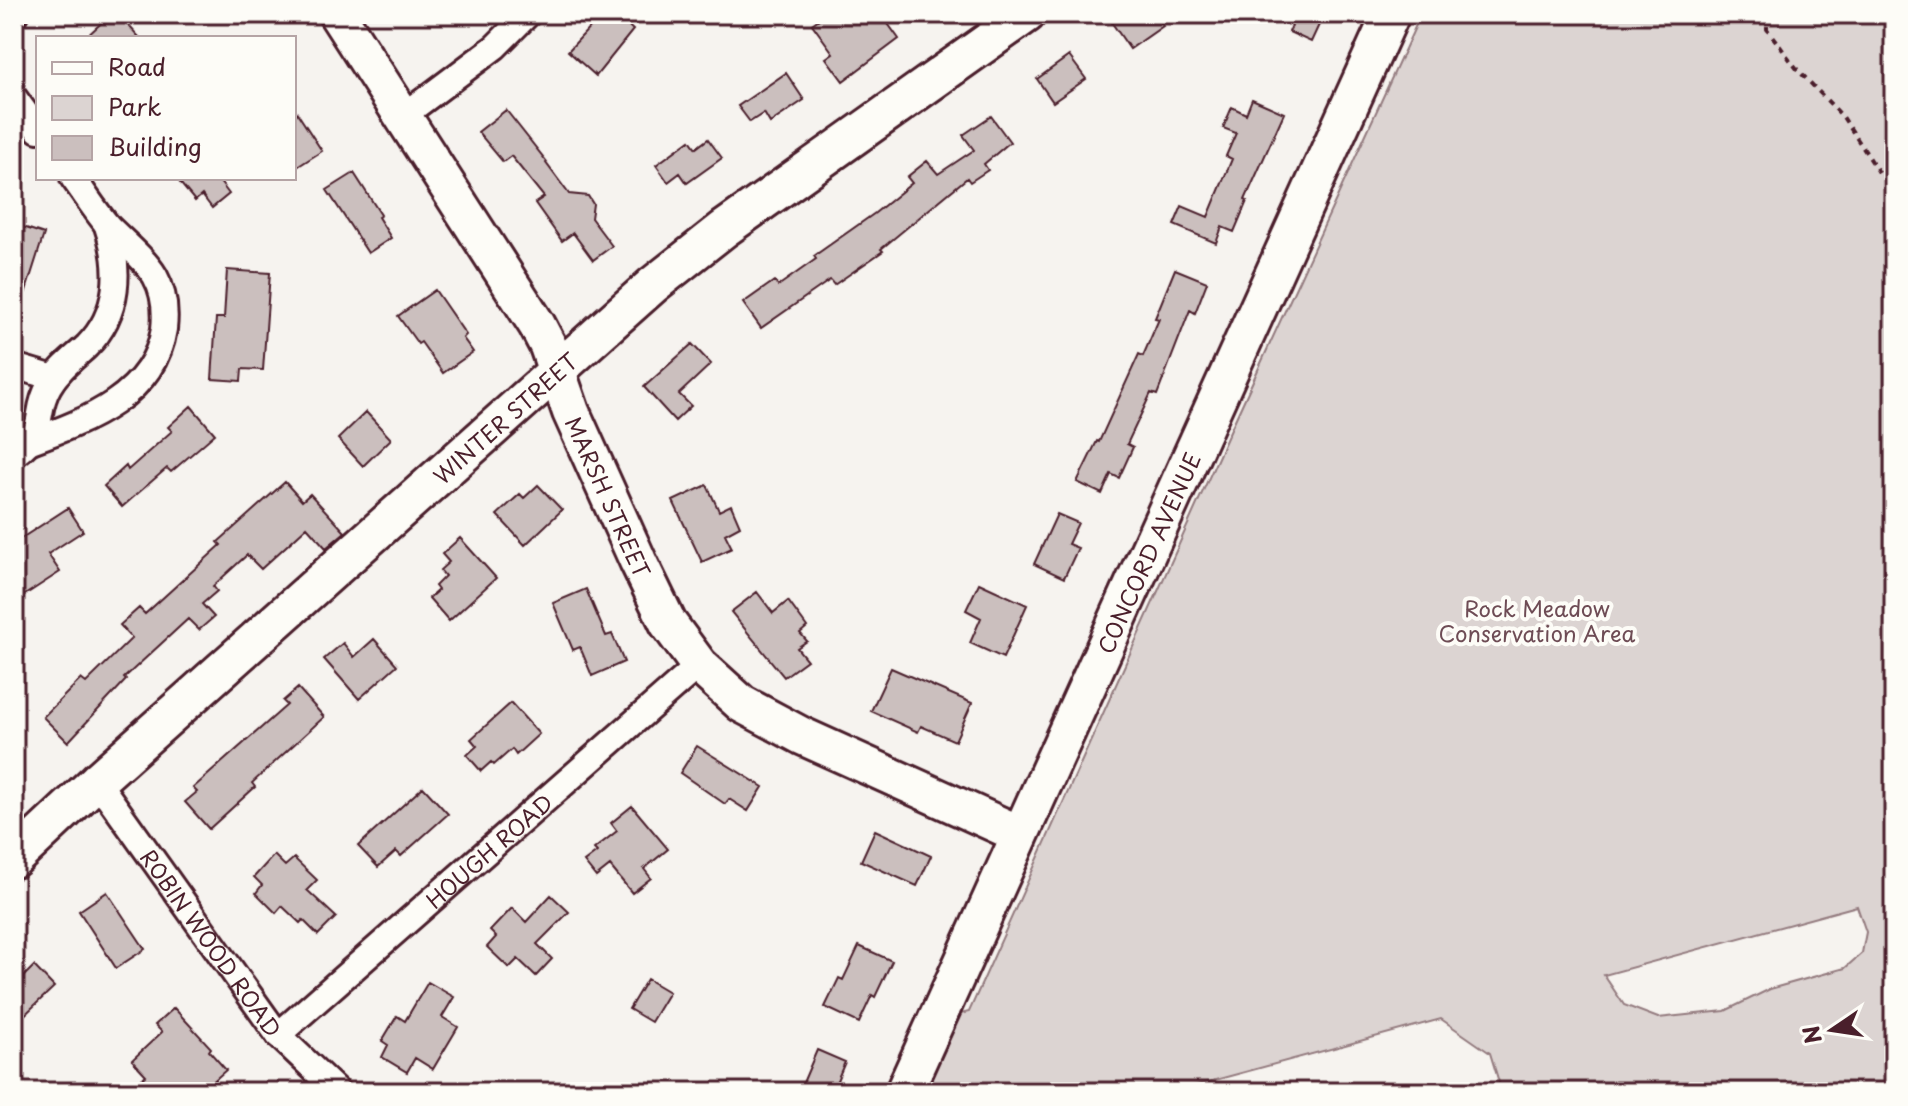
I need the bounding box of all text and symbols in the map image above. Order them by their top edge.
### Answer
legend [36,36,296,180]
text: Road [108,48,166,84]
text: Park [108,88,162,124]
text: Building [108,128,202,164]
street label: WINTER STREET [425,344,584,491]
street label: MARSH STREET [558,411,660,583]
street label: CONCORD AVENUE [1088,447,1208,658]
park label: Rock Meadow Conservation Area [1439,591,1636,649]
street label: HOUGH ROAD [418,785,559,915]
street label: ROBIN WOOD ROAD [134,842,290,1043]
north arrow [1792,990,1872,1070]
text: N [1793,1023,1829,1047]

